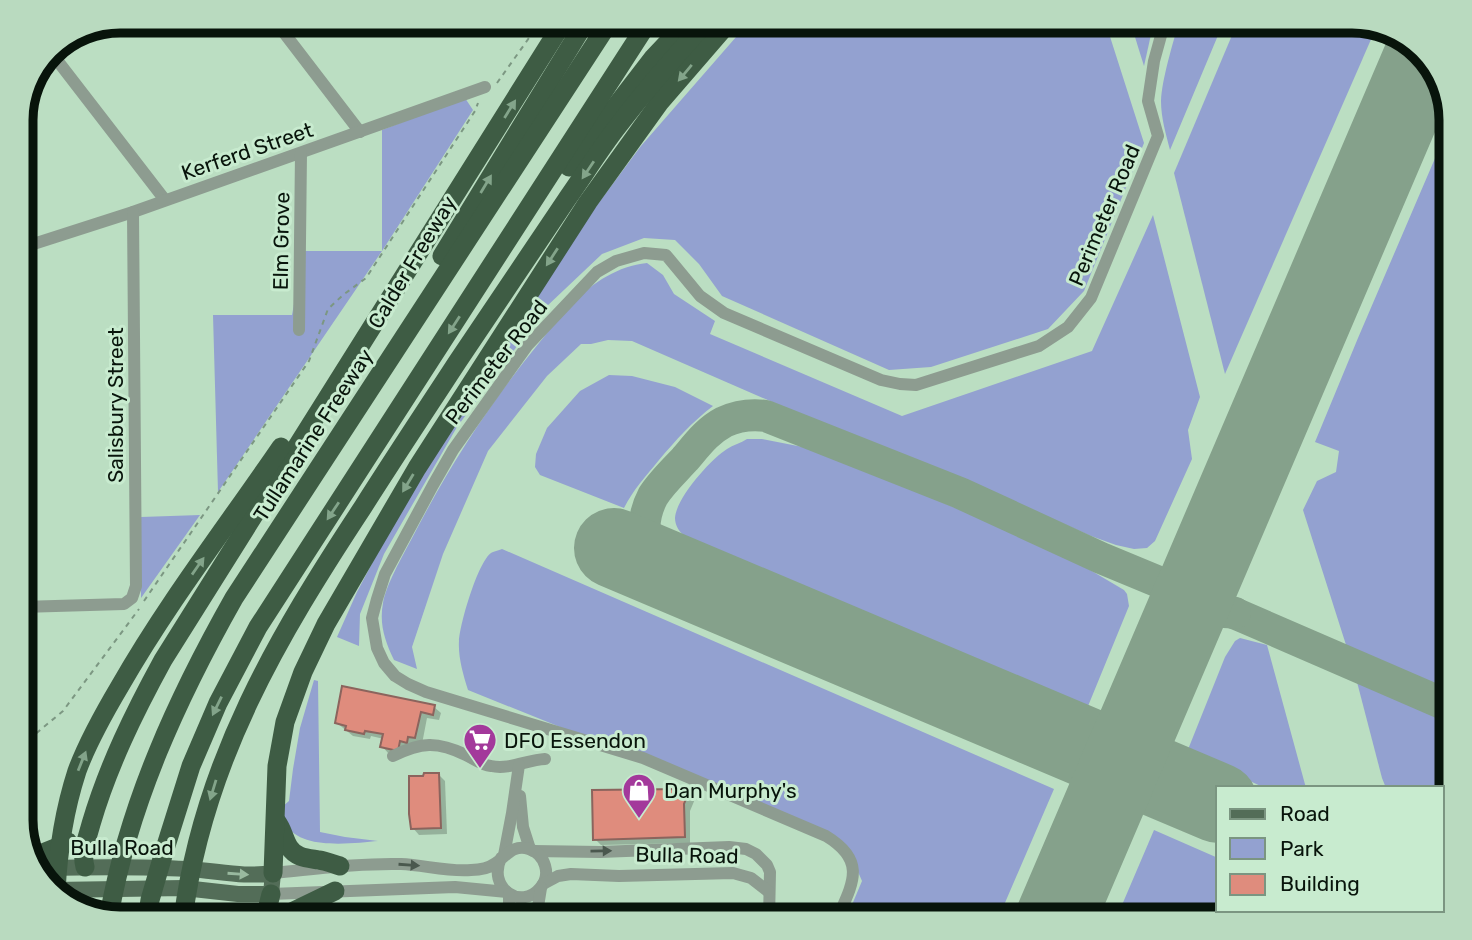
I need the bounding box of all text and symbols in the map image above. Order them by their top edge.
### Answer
one-way arrow [678,64,693,81]
one-way arrow [504,99,517,118]
street label: Kerferd Street [178,117,316,185]
street label: Perimeter Road [1063,141,1145,289]
one-way arrow [581,161,595,179]
one-way arrow [479,175,492,194]
street label: Calder Freeway [363,191,462,333]
street label: Elm Grove [268,192,294,290]
one-way arrow [546,247,559,266]
street label: Perimeter Road [440,295,552,429]
one-way arrow [448,315,461,335]
street label: Salisbury Street [103,327,128,483]
street label: Tullamarine Freeway [248,344,378,526]
one-way arrow [402,473,415,492]
one-way arrow [327,501,340,520]
one-way arrow [191,557,205,575]
one-way arrow [211,696,222,716]
supermarket icon: DFO Essendon [461,721,499,770]
place label: DFO Essendon [504,728,646,753]
one-way arrow [76,750,87,771]
shop icon: Dan Murphy's [620,771,658,820]
place label: Dan Murphy's [664,778,797,803]
one-way arrow [208,780,218,801]
legend [1216,786,1444,912]
text: Road [1280,801,1330,826]
street label: Bulla Road [70,835,174,860]
text: Park [1280,836,1324,861]
street label: Bulla Road [635,842,739,868]
one-way arrow [591,846,613,857]
one-way arrow [398,859,420,870]
one-way arrow [228,869,250,880]
text: Building [1280,871,1360,896]

